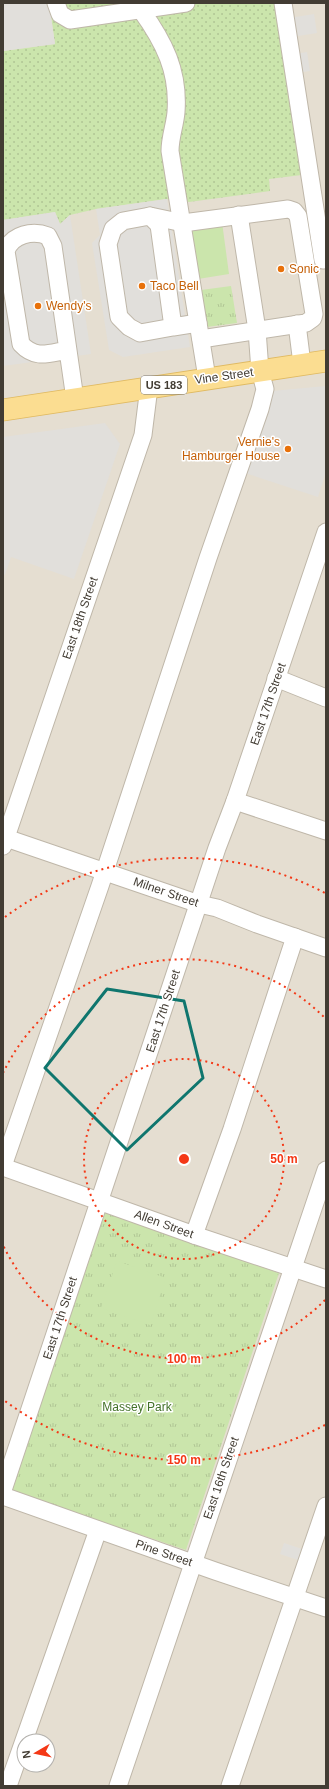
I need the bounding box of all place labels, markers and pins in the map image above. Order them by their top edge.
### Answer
place label: Sonic [289,262,319,276]
marker: Sonic [276,264,286,274]
place label: Taco Bell [150,279,199,293]
marker: Taco Bell [137,281,147,291]
place label: Wendy's [46,299,91,313]
marker: Wendy's [33,301,43,311]
place label: Vernie's Hamburger House [182,435,280,463]
marker: Vernie's Hamburger House [283,444,293,454]
centre of rings [177,1152,191,1166]

